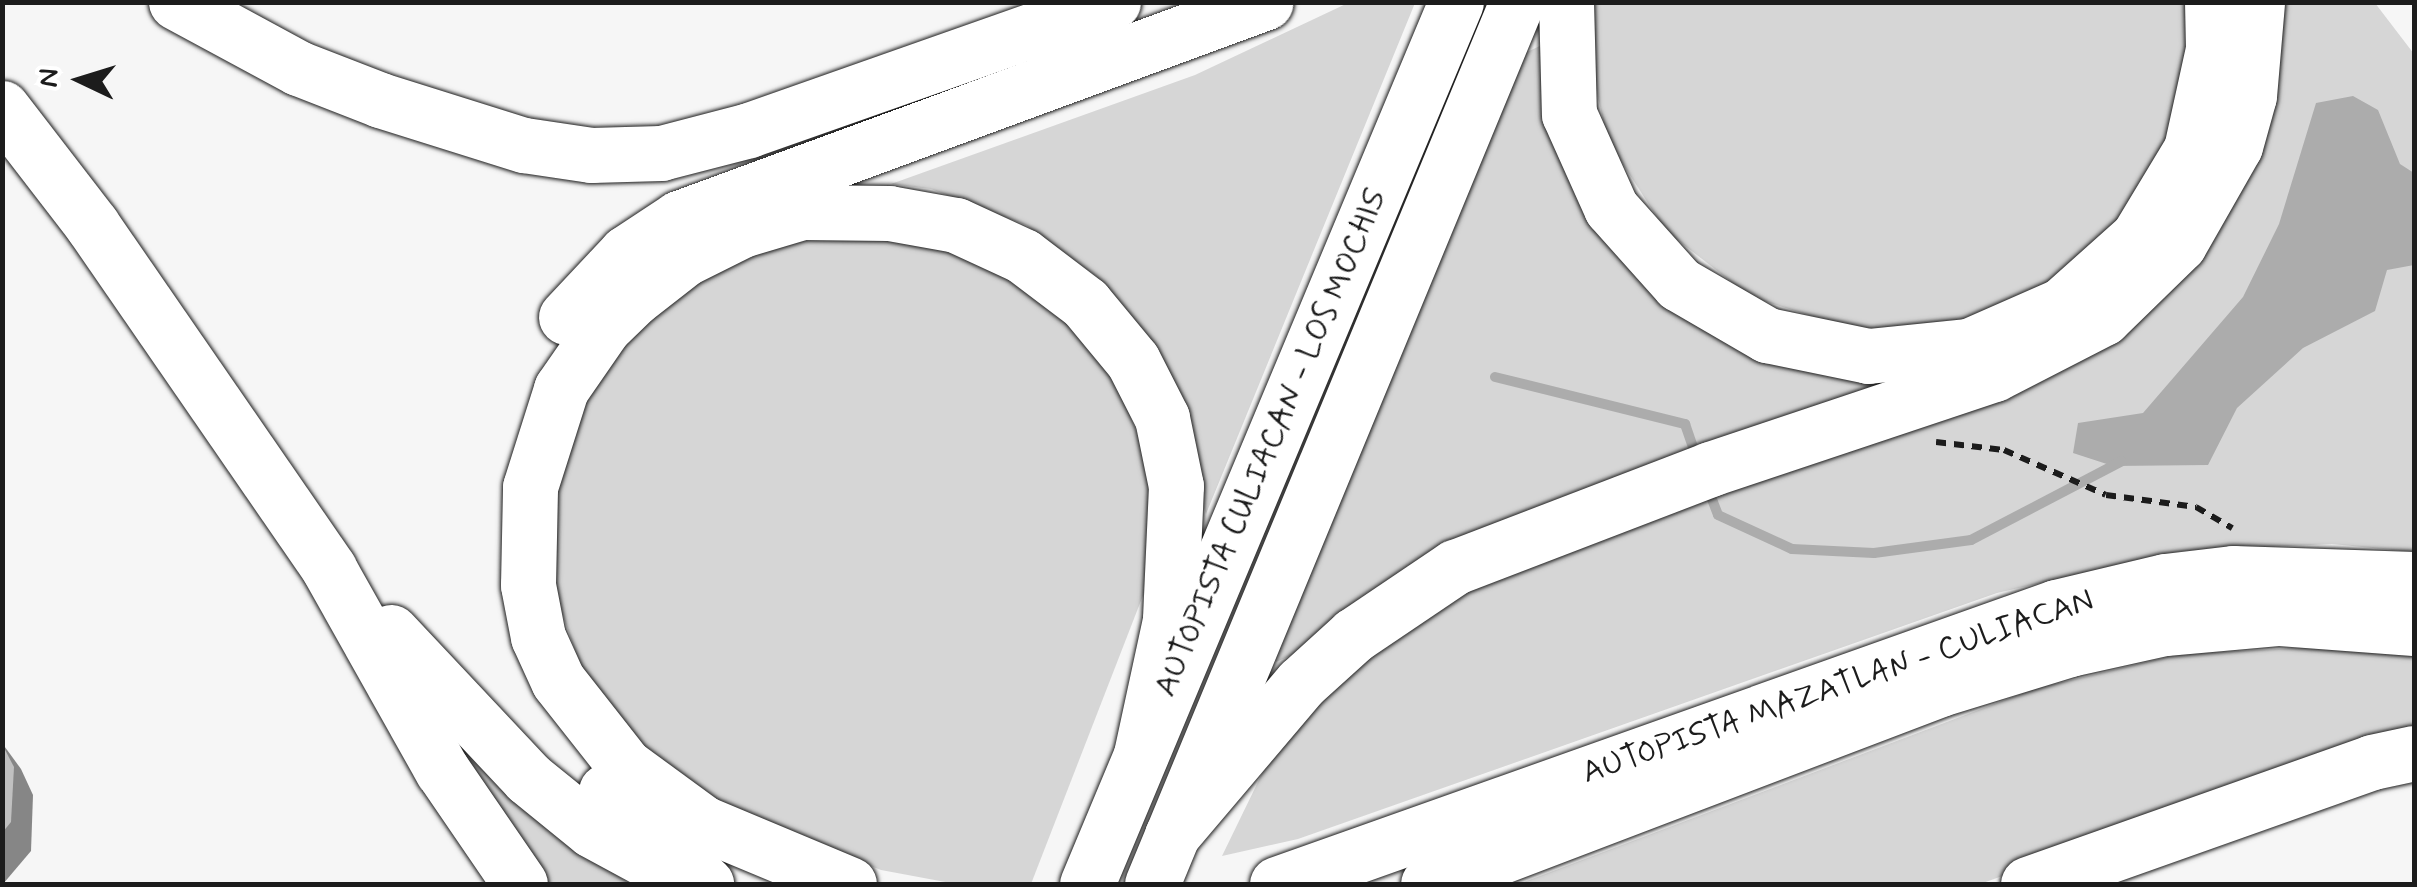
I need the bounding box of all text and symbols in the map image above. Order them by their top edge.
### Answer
north arrow [30,30,130,130]
text: N [30,67,69,88]
street label: AUTOPISTA CULIACAN - LOS MOCHIS [1144,178,1398,708]
street label: AUTOPISTA MAZATLAN - CULIACAN [1576,581,2100,793]

